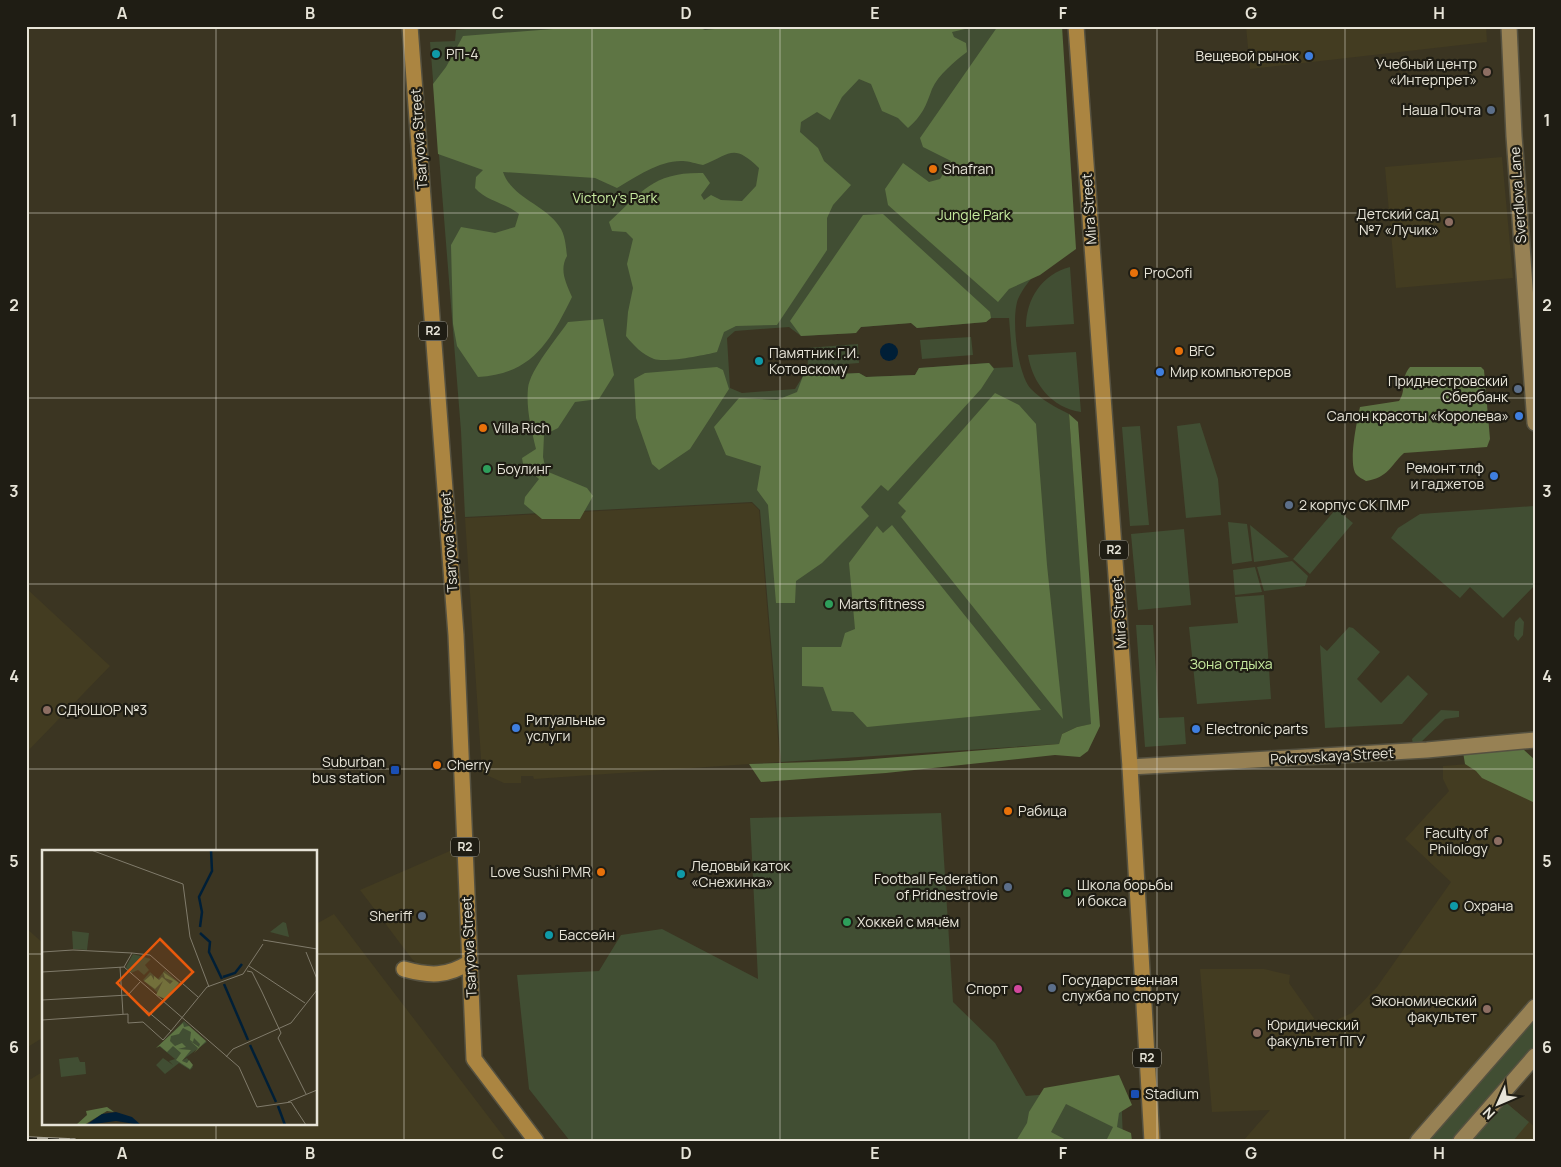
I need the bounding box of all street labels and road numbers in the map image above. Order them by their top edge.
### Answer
street label: Tsaryova Street [405,88,432,190]
street label: Sverdlova Lane [1505,146,1530,244]
street label: Mira Street [1077,172,1100,245]
road number: R2 [419,322,447,341]
street label: Tsaryova Street [435,491,462,593]
road number: R2 [1100,540,1128,560]
street label: Mira Street [1107,576,1130,649]
street label: Pokrovskaya Street [1270,743,1395,768]
road number: R2 [451,838,479,856]
street label: Tsaryova Street [456,896,481,998]
road number: R2 [1133,1048,1161,1068]

